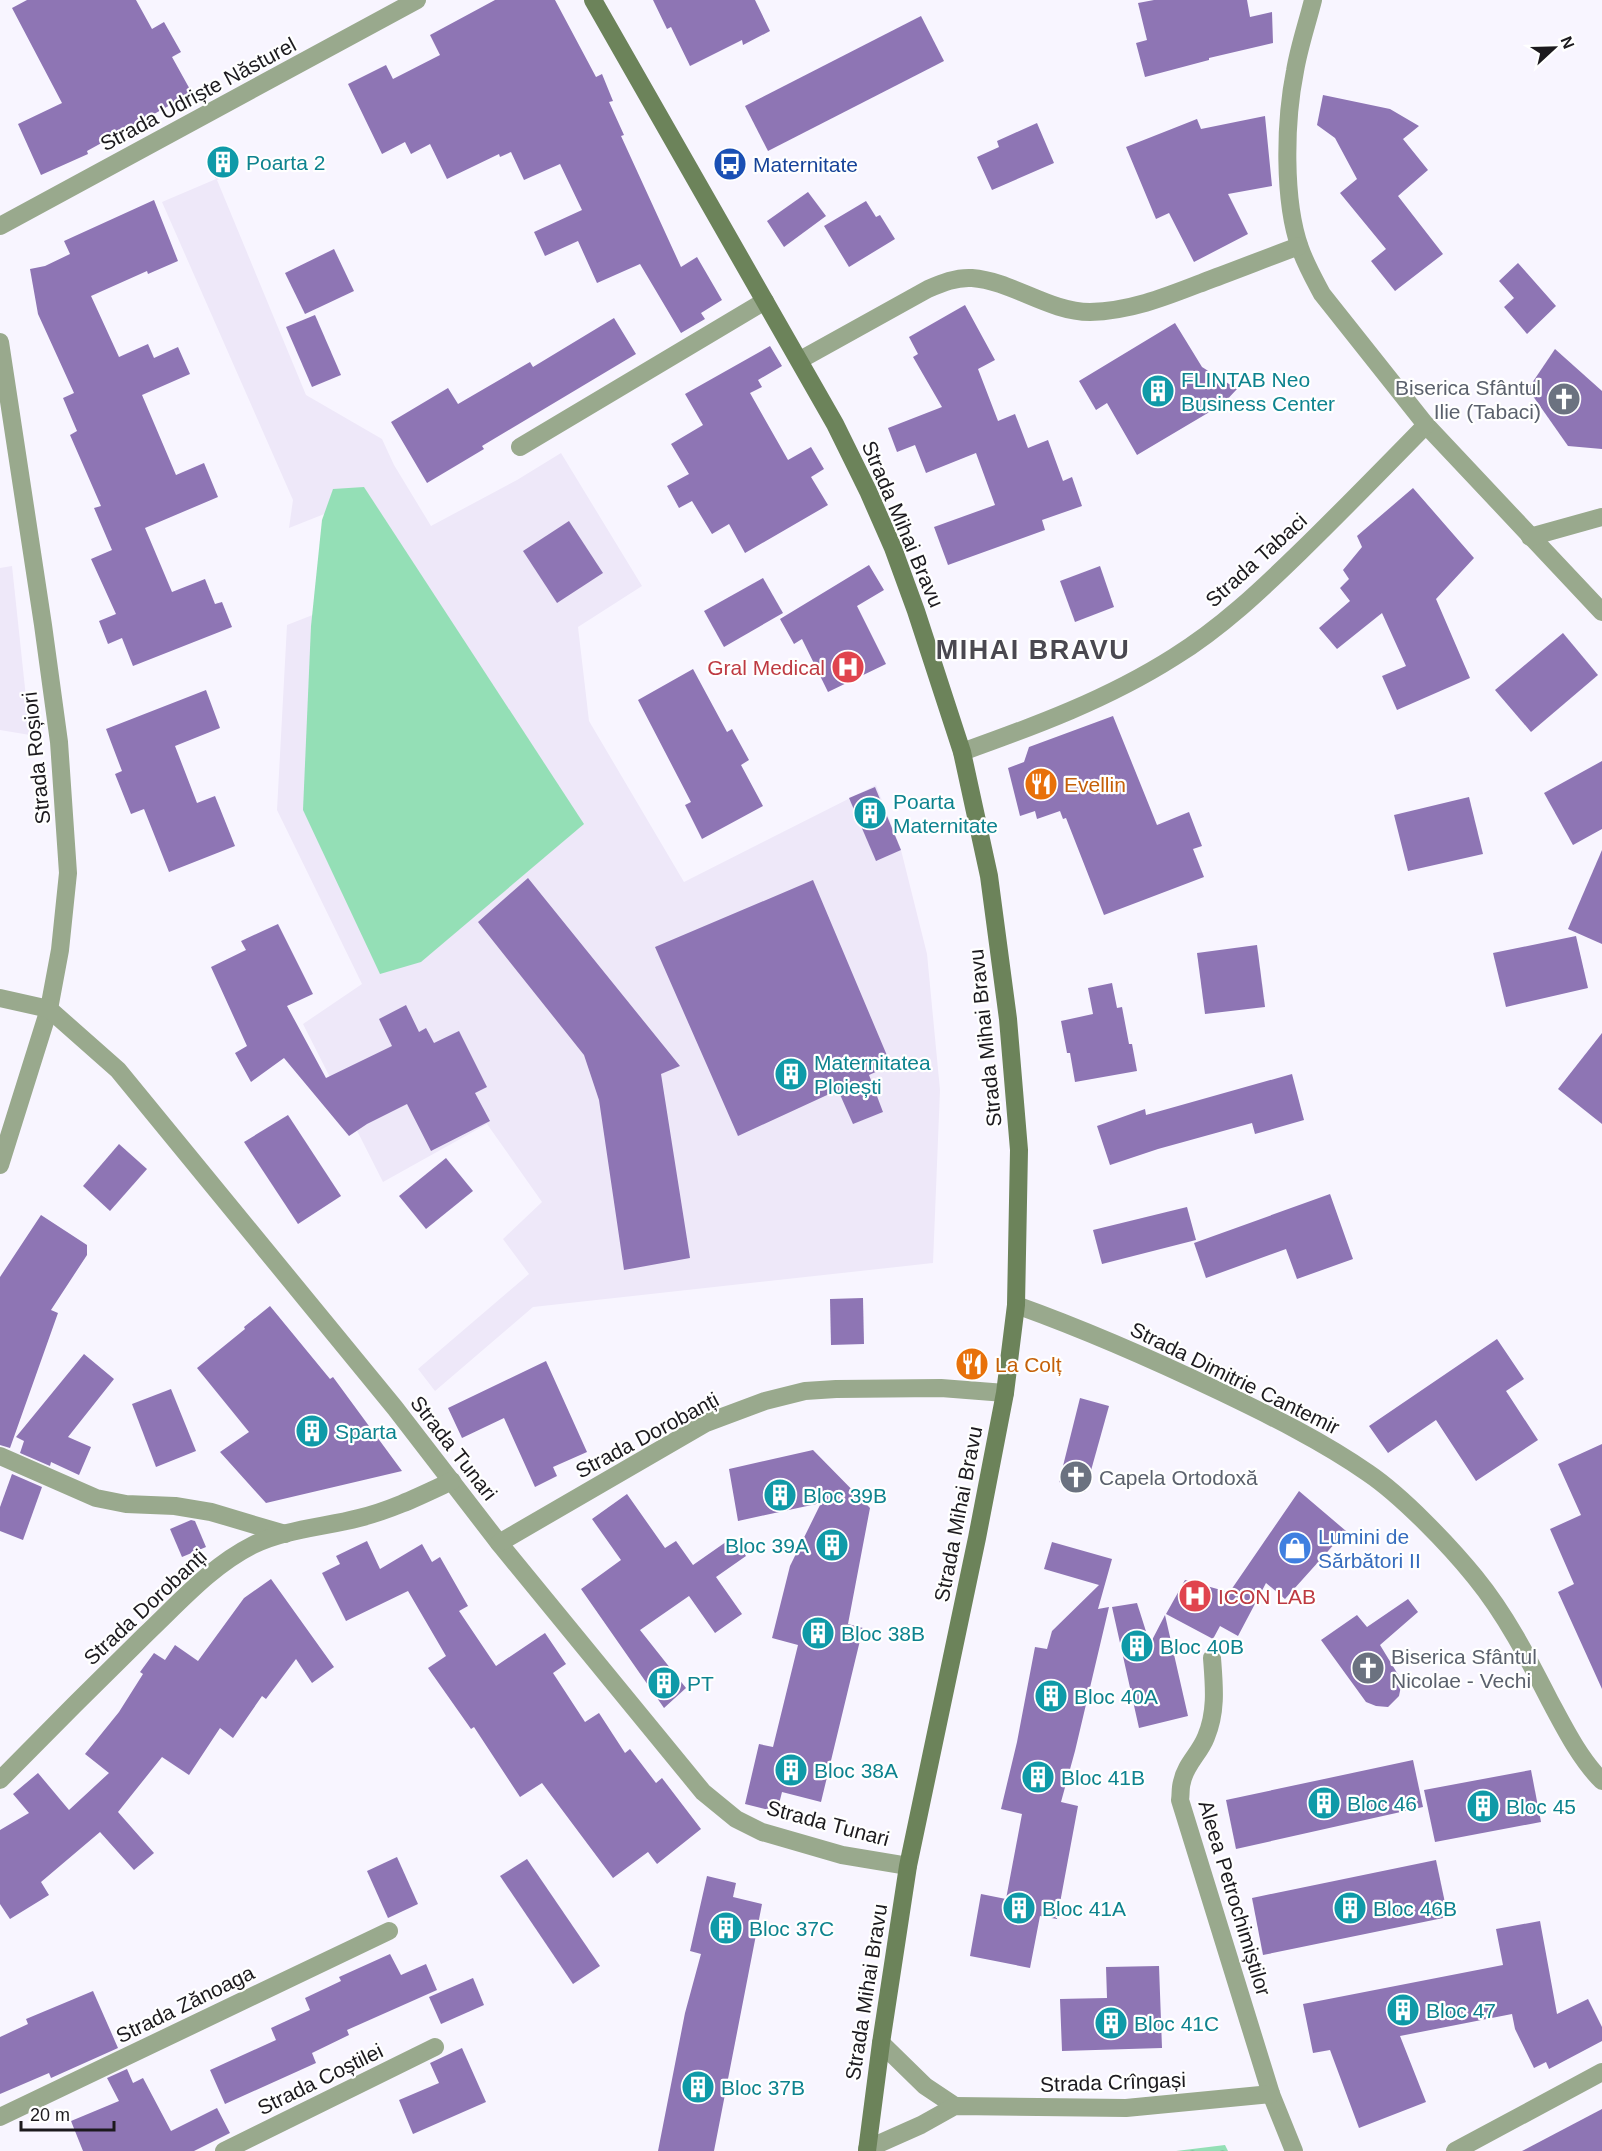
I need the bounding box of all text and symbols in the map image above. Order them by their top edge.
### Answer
north arrow [1524,18,1584,78]
street label: Strada Udriște Năsturel [96,33,300,155]
text: N [1557,34,1577,51]
building icon: Poarta 2 [205,144,241,180]
bus stop icon: Maternitate [712,146,748,182]
place label: Poarta 2 [246,151,325,174]
place label: Maternitate [753,153,858,176]
place label: FLINTAB Neo Business Center [1181,368,1335,415]
building icon: FLINTAB Neo Business Center [1140,373,1176,409]
place label: Biserica Sfântul Ilie (Tabaci) [1395,376,1541,423]
church icon: Biserica Sfântul Ilie (Tabaci) [1546,381,1582,417]
street label: Strada Mihai Bravu [858,437,948,611]
street label: Strada Tabaci [1201,509,1311,611]
district label: MIHAI BRAVU [936,635,1130,665]
hospital icon: Gral Medical [830,649,866,685]
place label: Gral Medical [707,656,825,679]
street label: Strada Roșiori [18,691,54,825]
restaurant icon: Evellin [1023,766,1059,802]
place label: Evellin [1064,773,1126,796]
place label: Poarta Maternitate [893,790,998,837]
building icon: Poarta Maternitate [852,795,888,831]
street label: Strada Mihai Bravu [964,948,1006,1128]
place label: Maternitatea Ploiești [814,1051,931,1098]
building icon: Maternitatea Ploiești [773,1056,809,1092]
street label: Strada Dimitrie Cantemir [1127,1317,1343,1439]
restaurant icon: La Colț [954,1346,990,1382]
place label: La Colț [995,1353,1062,1376]
street label: Strada Dorobanți [572,1388,722,1482]
street label: Strada Tunari [406,1391,502,1505]
building icon: Sparta [294,1413,330,1449]
place label: Sparta [335,1420,397,1443]
street label: Strada Mihai Bravu [930,1424,986,1604]
church icon: Capela Ortodoxă [1058,1459,1094,1495]
place label: Capela Ortodoxă [1099,1466,1258,1489]
building icon: Bloc 39B [762,1477,798,1513]
place label: Bloc 39B [803,1484,887,1507]
place label: Lumini de Sărbători II [1318,1525,1421,1572]
building icon: Bloc 39A [814,1527,850,1563]
shop icon: Lumini de Sărbători II [1277,1530,1313,1566]
place label: Bloc 39A [725,1534,809,1557]
street label: Strada Dorobanți [79,1544,211,1670]
hospital icon: ICON LAB [1177,1578,1213,1614]
place label: ICON LAB [1218,1585,1316,1608]
building icon: Bloc 38B [800,1615,836,1651]
place label: Bloc 38B [841,1622,925,1645]
building icon: Bloc 40B [1119,1628,1155,1664]
place label: Bloc 40B [1160,1635,1244,1658]
place label: Biserica Sfântul Nicolae - Vechi [1391,1645,1537,1692]
church icon: Biserica Sfântul Nicolae - Vechi [1350,1650,1386,1686]
building icon: PT [646,1665,682,1701]
place label: PT [687,1672,714,1695]
building icon: Bloc 40A [1033,1678,1069,1714]
place label: Bloc 40A [1074,1685,1158,1708]
building icon: Bloc 38A [773,1752,809,1788]
place label: Bloc 38A [814,1759,898,1782]
building icon: Bloc 41B [1020,1759,1056,1795]
place label: Bloc 41B [1061,1766,1145,1789]
building icon: Bloc 46 [1306,1785,1342,1821]
building icon: Bloc 45 [1465,1788,1501,1824]
place label: Bloc 46 [1347,1792,1417,1815]
place label: Bloc 45 [1506,1795,1576,1818]
street label: Strada Tunari [764,1796,892,1850]
street label: Aleea Petrochimiștilor [1194,1798,1276,1998]
building icon: Bloc 41A [1001,1890,1037,1926]
building icon: Bloc 46B [1332,1890,1368,1926]
place label: Bloc 41A [1042,1897,1126,1920]
place label: Bloc 46B [1373,1897,1457,1920]
street label: Strada Mihai Bravu [841,1902,891,2082]
building icon: Bloc 37C [708,1910,744,1946]
place label: Bloc 37C [749,1917,834,1940]
street label: Strada Zănoaga [112,1961,258,2047]
building icon: Bloc 47 [1385,1992,1421,2028]
place label: Bloc 47 [1426,1999,1496,2022]
building icon: Bloc 41C [1093,2005,1129,2041]
place label: Bloc 41C [1134,2012,1219,2035]
street label: Strada Coștilei [254,2039,386,2119]
street label: Strada Crîngași [1040,2068,1186,2096]
building icon: Bloc 37B [680,2069,716,2105]
place label: Bloc 37B [721,2076,805,2099]
scale bar [21,2094,114,2132]
text: 20 m [30,2105,70,2125]

